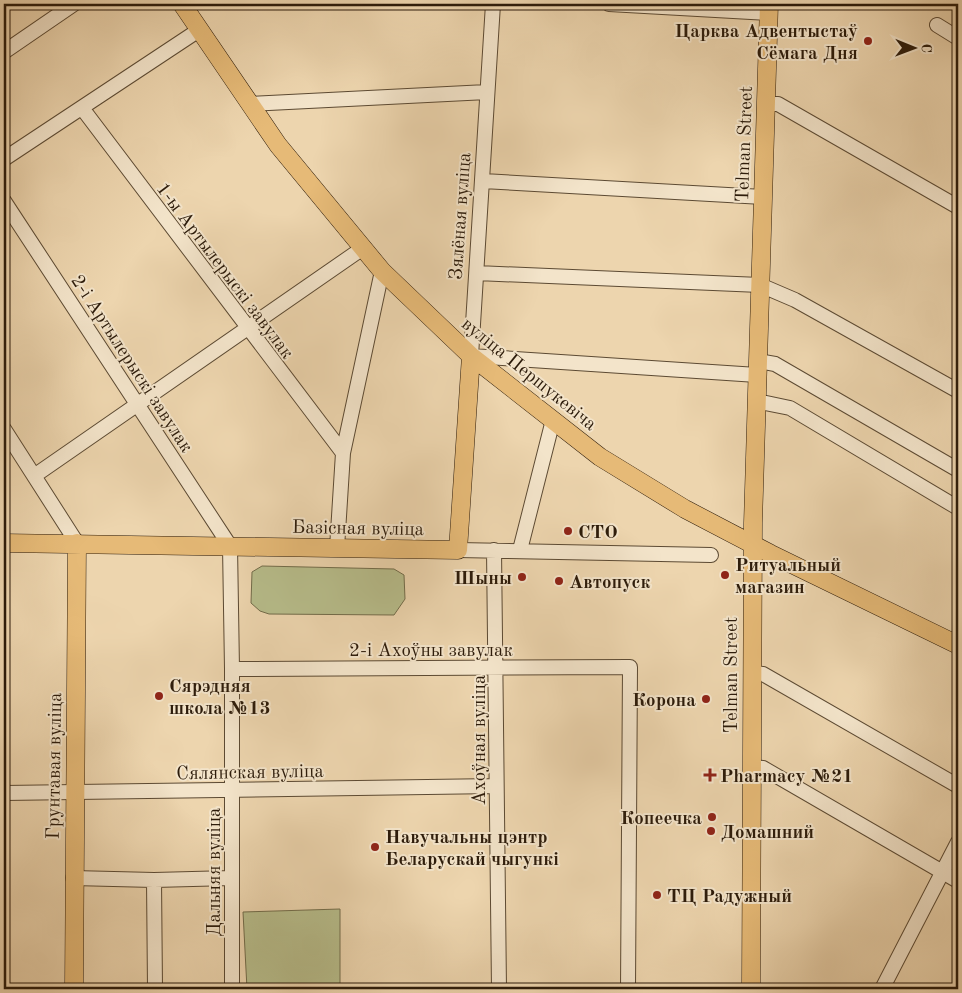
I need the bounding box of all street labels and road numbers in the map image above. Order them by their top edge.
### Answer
street label: Telman Street [734,86,757,203]
street label: Зялёная вуліца [448,151,475,281]
street label: 1-ы Артылерыскі завулак [152,180,297,363]
street label: 2-і Артылерыскі завулак [66,272,196,457]
street label: вуліца Першукевіча [457,315,600,435]
street label: Базісная вуліца [292,519,425,540]
street label: Telman Street [723,617,742,733]
street label: 2-і Ахоўны завулак [349,642,513,661]
street label: Ахоўная вуліца [471,674,490,805]
street label: Грунтавая вуліца [45,692,66,840]
street label: Сялянская вуліца [176,763,325,784]
street label: Дальняя вуліца [206,807,225,937]

